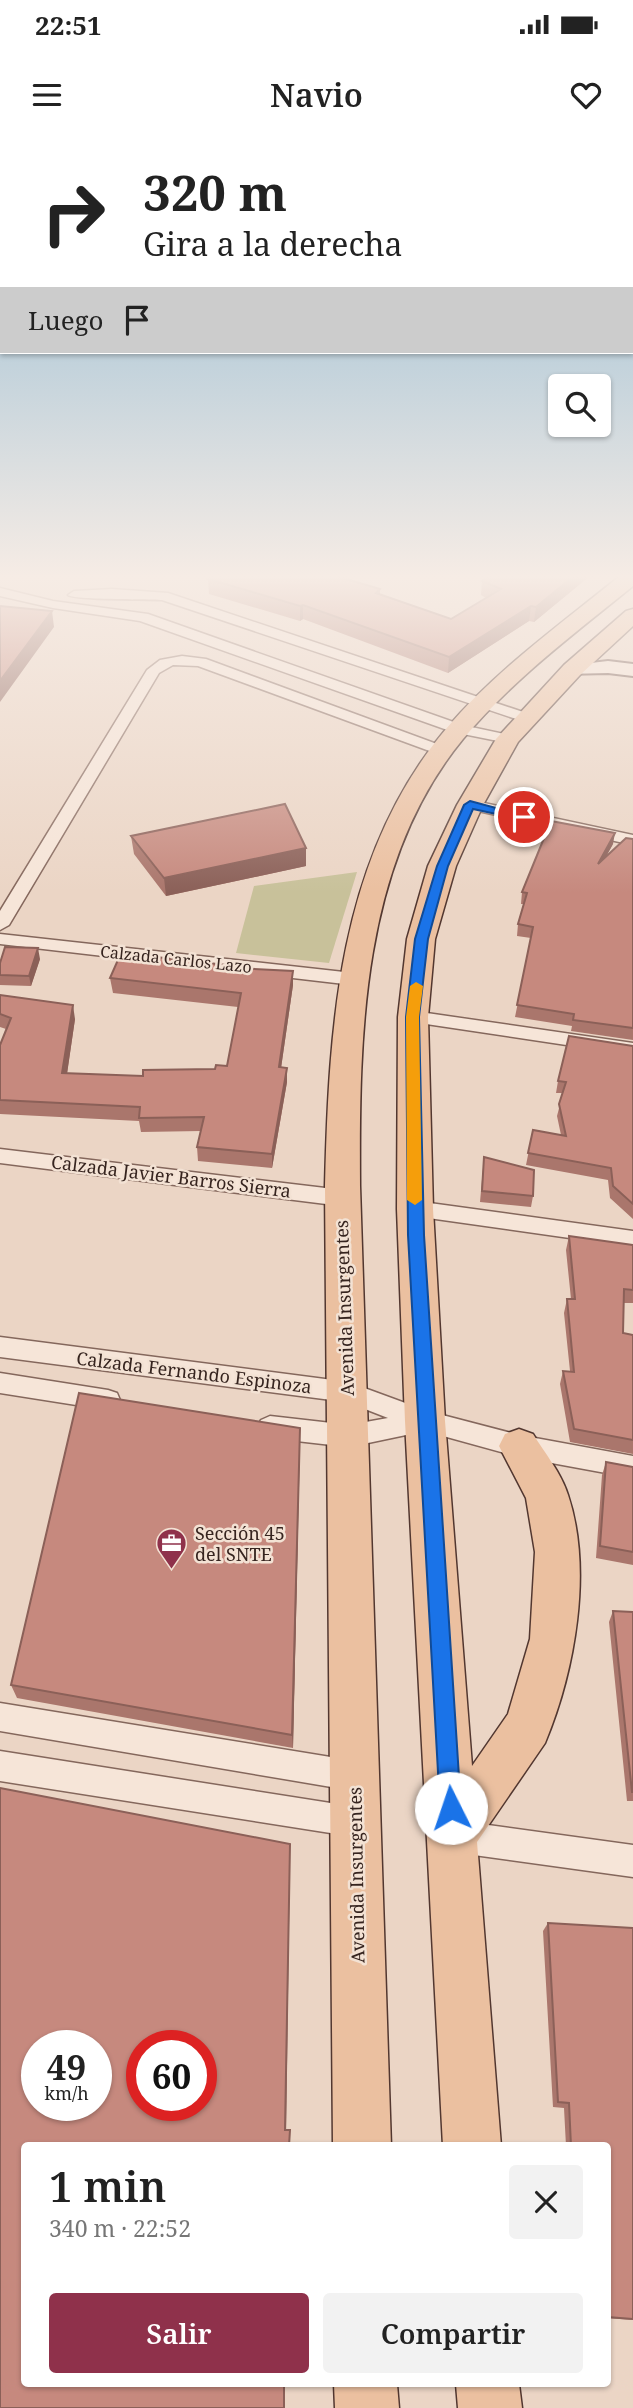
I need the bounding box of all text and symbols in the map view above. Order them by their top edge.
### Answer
text: 22:51 [35,7,102,43]
text: Navio [270,73,363,116]
icon: menu [28,76,66,114]
icon: heart [567,76,605,114]
text: 320 m [143,159,287,225]
icon: right [28,168,119,259]
text: Gira a la derecha [143,222,403,265]
icon: arrive [118,301,156,339]
text: Luego [28,302,104,338]
map controls [548,374,611,437]
button: search [548,374,611,437]
pin [494,787,554,847]
icon: arrive [505,798,543,836]
street label: Calzada Carlos Lazo [99,940,253,978]
street label: Calzada Javier Barros Sierra [50,1149,292,1203]
street label: Avenida Insurgentes [329,1220,359,1396]
street label: Calzada Fernando Espinoza [75,1346,313,1398]
place label: Sección 45 del SNTE [195,1521,285,1566]
office icon: Sección 45 del SNTE [155,1527,189,1571]
position arrow [414,1771,488,1845]
street label: Avenida Insurgentes [342,1787,370,1963]
speed limit sign: 60 [126,2030,217,2121]
text: 49 [47,2043,86,2090]
text: km/h [44,2081,89,2105]
text: 1 min [49,2157,166,2214]
button: close [509,2165,583,2239]
text: 340 m · 22:52 [49,2212,191,2244]
button: Salir [49,2293,309,2373]
button: Compartir [323,2293,583,2373]

